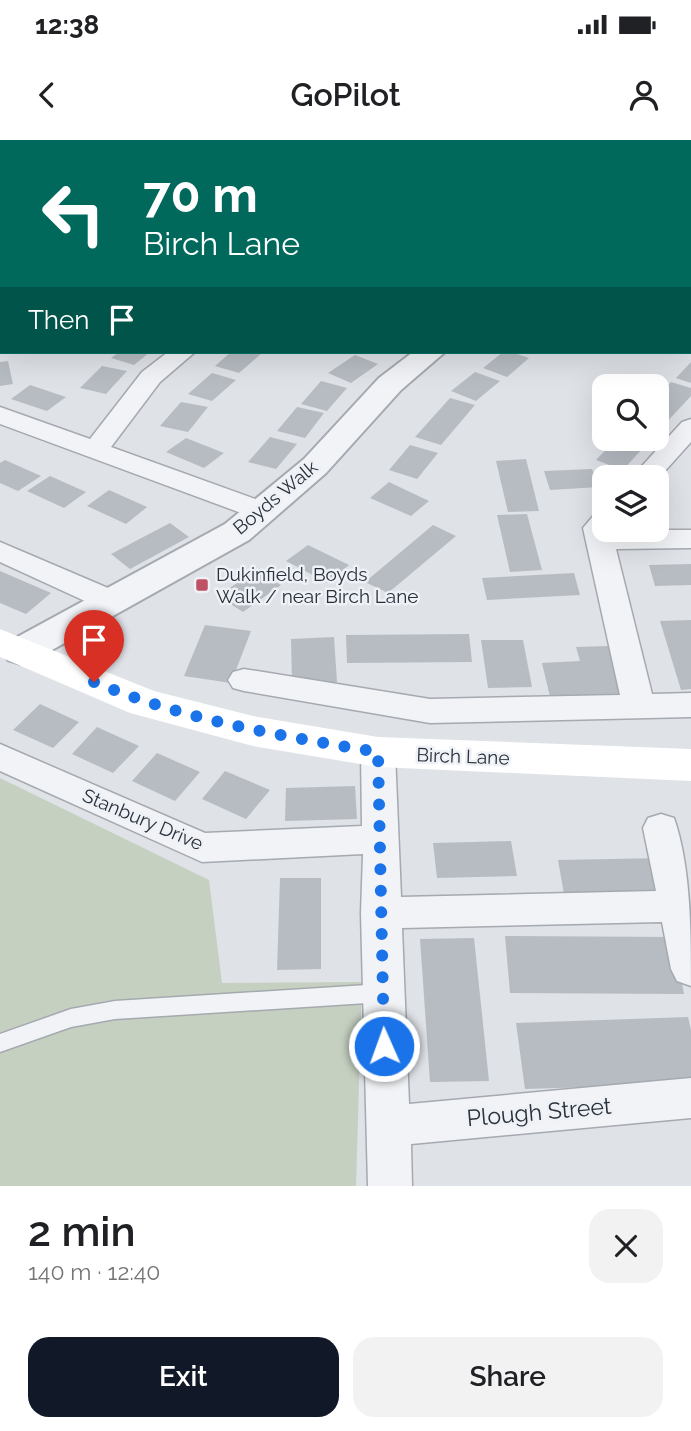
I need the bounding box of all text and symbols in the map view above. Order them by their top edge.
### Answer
text: 12:38 [35,10,99,40]
icon: back [28,76,66,114]
text: GoPilot [290,76,401,113]
icon: person [625,76,663,114]
text: 70 m [143,166,258,223]
icon: left [28,168,119,259]
text: Birch Lane [143,225,300,262]
icon: arrive [103,301,141,339]
text: Then [28,305,89,335]
map controls [592,374,669,542]
button: search [592,374,669,451]
street label: Boyds Walk [228,455,322,539]
button: layers [592,465,669,542]
place label: Dukinfield, Boyds Walk / near Birch Lane [216,563,418,607]
marker: Dukinfield, Boyds Walk / near Birch Lane [194,577,210,593]
pin [64,610,124,682]
icon: arrive [75,621,113,659]
street label: Birch Lane [416,743,510,769]
street label: Stanbury Drive [79,784,207,854]
position arrow [347,1009,421,1083]
street label: Plough Street [465,1092,613,1131]
text: 2 min [28,1207,136,1256]
button: close [589,1209,663,1283]
text: 140 m · 12:40 [28,1258,160,1285]
button: Exit [28,1337,339,1417]
button: Share [353,1337,663,1417]

